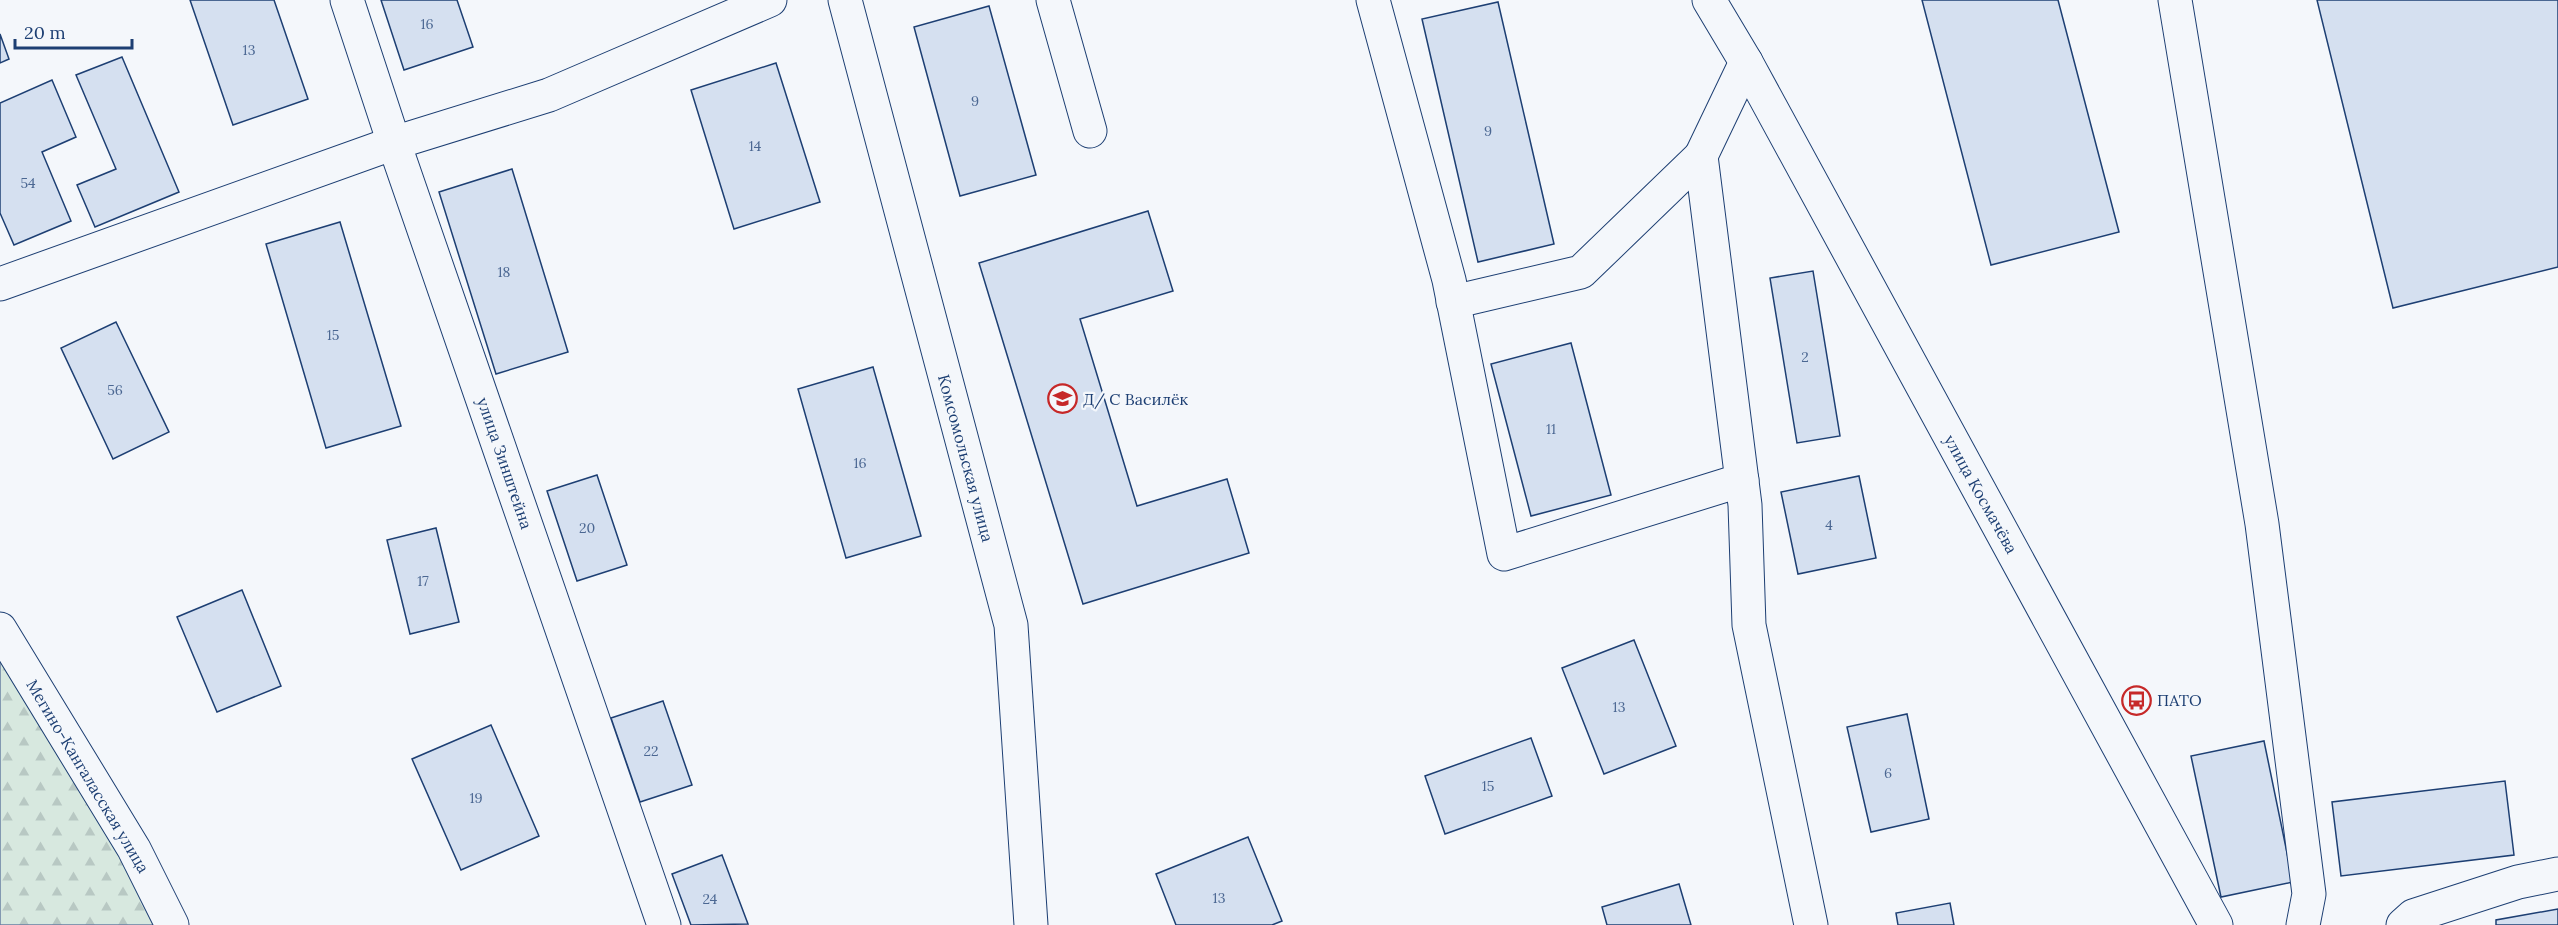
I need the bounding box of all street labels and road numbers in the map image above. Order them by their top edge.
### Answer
street label: Комсомольская улица [934,372,998,544]
street label: улица Зинштейна [473,394,537,532]
street label: улица Космачёва [1940,431,2022,557]
street label: Мегино-Кангаласская улица [22,676,154,876]

